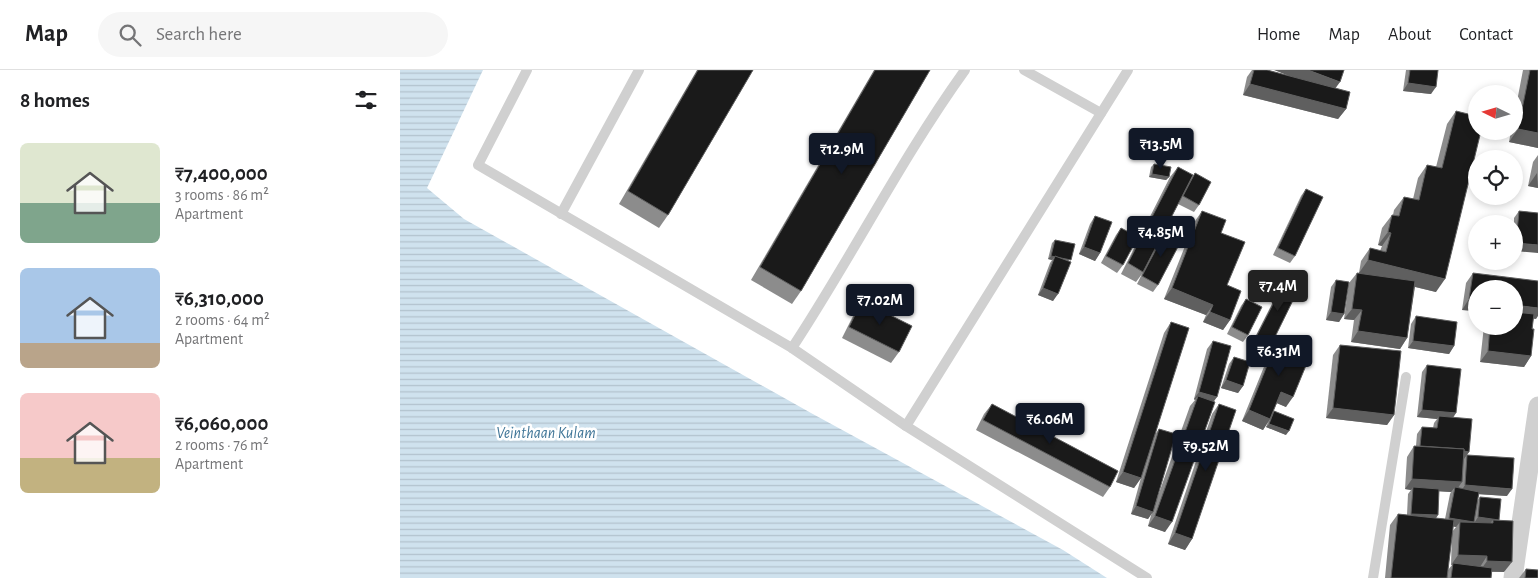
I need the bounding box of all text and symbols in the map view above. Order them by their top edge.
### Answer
search box [98,12,448,57]
icon: search [116,21,144,49]
text: Map [25,22,68,46]
text: Search here [156,25,242,44]
text: Home [1257,26,1300,44]
text: Map [1328,26,1360,44]
text: About [1388,26,1431,44]
text: Contact [1459,26,1513,44]
north arrow [1468,85,1522,140]
map controls [1468,85,1523,335]
icon: filters [352,86,380,114]
text: 8 homes [20,90,90,111]
pin: ₹13.5M [1120,128,1202,170]
pin: ₹12.9M [801,132,883,175]
text: ₹13.5M [1140,136,1182,152]
text: ₹12.9M [820,141,864,157]
button: locate [1468,150,1523,205]
icon: home [60,163,120,223]
text: ₹7,400,000 [175,163,268,184]
text: 3 rooms · 86 m² [175,187,269,203]
text: Apartment [175,206,243,222]
button: + [1468,215,1523,270]
pin: ₹4.85M [1120,216,1202,258]
text: ₹4.85M [1138,224,1184,240]
pin: ₹7.4M [1243,270,1313,312]
text: ₹7.4M [1259,278,1297,294]
button: − [1468,280,1523,335]
pin: ₹7.02M [839,284,921,326]
icon: home [60,288,120,348]
text: ₹6,310,000 [175,288,264,309]
text: ₹7.02M [857,292,903,308]
text: 2 rooms · 64 m² [175,312,270,328]
text: Apartment [175,331,243,347]
pin: ₹6.31M [1238,334,1320,377]
text: ₹6.31M [1257,343,1301,359]
pin: ₹6.06M [1009,402,1091,445]
text: ₹6.06M [1027,411,1073,427]
icon: home [60,413,120,473]
text: ₹6,060,000 [175,413,268,434]
water label: Veinthaan Kulam [496,425,596,441]
pin: ₹9.52M [1165,430,1247,472]
text: 2 rooms · 76 m² [175,437,269,453]
text: ₹9.52M [1183,438,1229,454]
text: Apartment [175,456,243,472]

